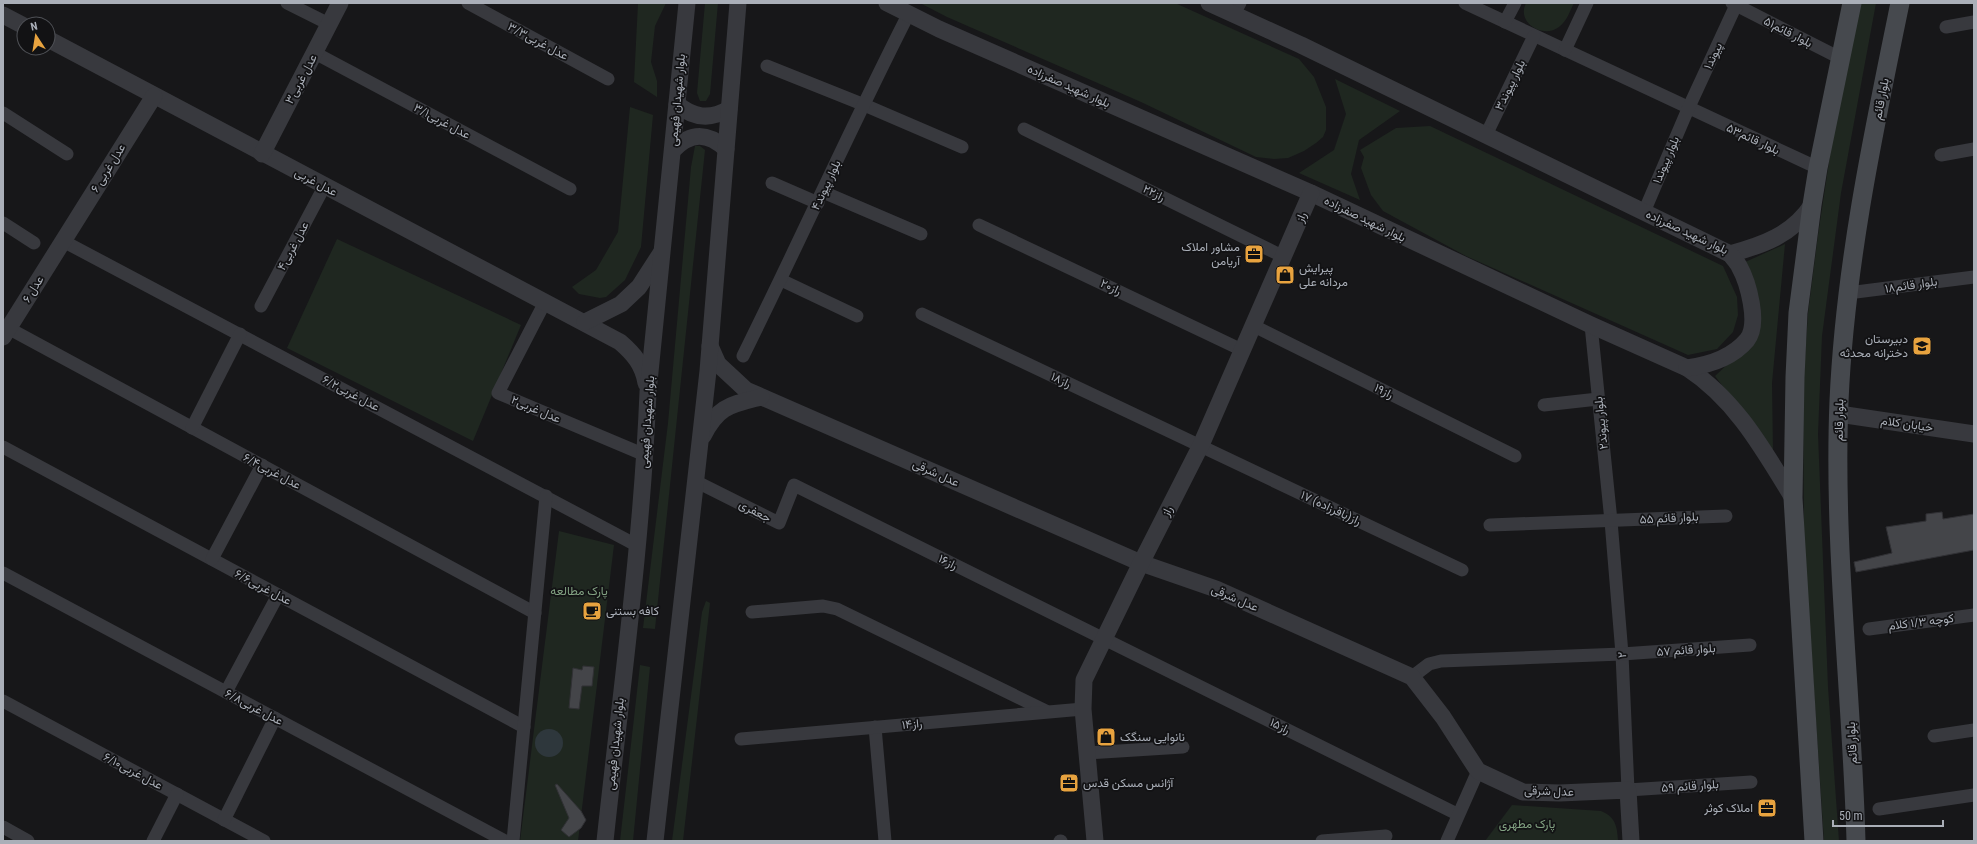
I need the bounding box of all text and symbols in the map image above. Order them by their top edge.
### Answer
street label: بلوار قائم۵۱ [1761,14,1815,51]
north arrow [16,16,56,56]
street label: عدل غربی۳/۳ [505,19,571,64]
text: N [29,20,39,34]
street label: پیوند۱ [1701,40,1726,72]
street label: عدل غربی۳ [282,52,321,107]
street label: بلوار شهیدان فهیمی [666,53,689,147]
street label: بلوار پیوند۳ [1492,57,1529,113]
street label: بلوار شهید صفرزاده [1025,61,1113,111]
street label: بلوار قائم [1870,77,1893,121]
street label: عدل غربی۳/۱ [411,100,473,143]
street label: بلوار قائم۵۳ [1724,121,1782,158]
street label: بلوار پیوند۱ [1650,134,1683,186]
street label: عدل غربی ۶ [88,141,129,195]
street label: بلوار پیوند۴ [808,158,845,213]
street label: عدل غربی [292,165,340,200]
street label: راز۲۲ [1140,182,1167,205]
street label: بلوار شهید صفرزاده [1321,193,1408,246]
street label: بلوار شهید صفرزاده [1643,207,1730,258]
street label: راز [1292,210,1310,226]
street label: عدل غربی۴ [274,219,312,273]
place label: مشاور املاک آریامن [1181,240,1241,269]
office icon: مشاور املاک آریامن [1243,243,1265,265]
place label: پیرایش مردانه علی [1299,261,1348,290]
shop icon: پیرایش مردانه علی [1274,264,1296,286]
street label: عدل ۶ [19,273,47,306]
street label: بلوار قائم۱۸ [1884,274,1938,297]
street label: راز۲۰ [1098,276,1124,299]
place label: دبیرستان دخترانه محدثه [1840,332,1908,361]
school or university icon: دبیرستان دخترانه محدثه [1911,335,1933,357]
street label: راز۱۸ [1048,369,1073,392]
street label: ۶/۲عدل غربی [320,372,382,415]
street label: بلوار شهیدان فهیمی [637,375,658,469]
street label: راز۱۹ [1372,380,1396,403]
street label: عدل غربی۲ [509,392,563,427]
street label: بلوار پیوند۲ [1591,396,1612,450]
street label: بلوار قائم [1832,399,1847,441]
street label: خیابان کلام [1880,413,1934,436]
street label: ۶/۴عدل غربی [240,450,303,493]
street label: عدل شرقی [910,457,962,490]
street label: ۱۷ راز(باقرزاده) [1298,488,1363,529]
street label: جعفری [736,497,773,526]
street label: راز [1158,503,1176,520]
street label: بلوار قائم ۵۵ [1639,509,1699,528]
street label: راز۱۶ [936,551,960,573]
street label: ۶/۶عدل غربی [232,566,294,609]
street label: عدل شرقی [1209,582,1261,615]
park label: پارک مطالعه [550,584,608,599]
cafe icon: کافه بستنی [581,600,603,622]
place label: کافه بستنی [606,604,659,619]
street label: کوچه ۱/۳ کلام [1887,611,1955,634]
street label: بلوار قائم ۵۷ [1656,641,1716,660]
street label: ۲ [1615,651,1629,659]
street label: ۶/۸عدل غربی [222,686,285,729]
street label: بلوار شهیدان فهیمی [603,697,628,791]
street label: راز۱۵ [1267,715,1292,738]
street label: راز۱۴ [901,716,923,733]
street label: بلوار قائم [1844,721,1861,764]
shop icon: نانوایی سنگک [1095,726,1117,748]
place label: نانوایی سنگک [1120,730,1185,745]
street label: ۶/۱۰عدل غربی [101,750,165,793]
office icon: آژانس مسکن قدس [1058,772,1080,794]
place label: آژانس مسکن قدس [1083,776,1175,791]
street label: بلوار قائم ۵۹ [1661,777,1719,796]
street label: عدل شرقی [1524,783,1574,800]
office icon: املاک کوثر [1756,797,1778,819]
place label: املاک کوثر [1703,801,1753,816]
scale bar [1833,802,1943,828]
text: 50 m [1839,809,1863,823]
park label: پارک مطهری [1499,817,1556,832]

